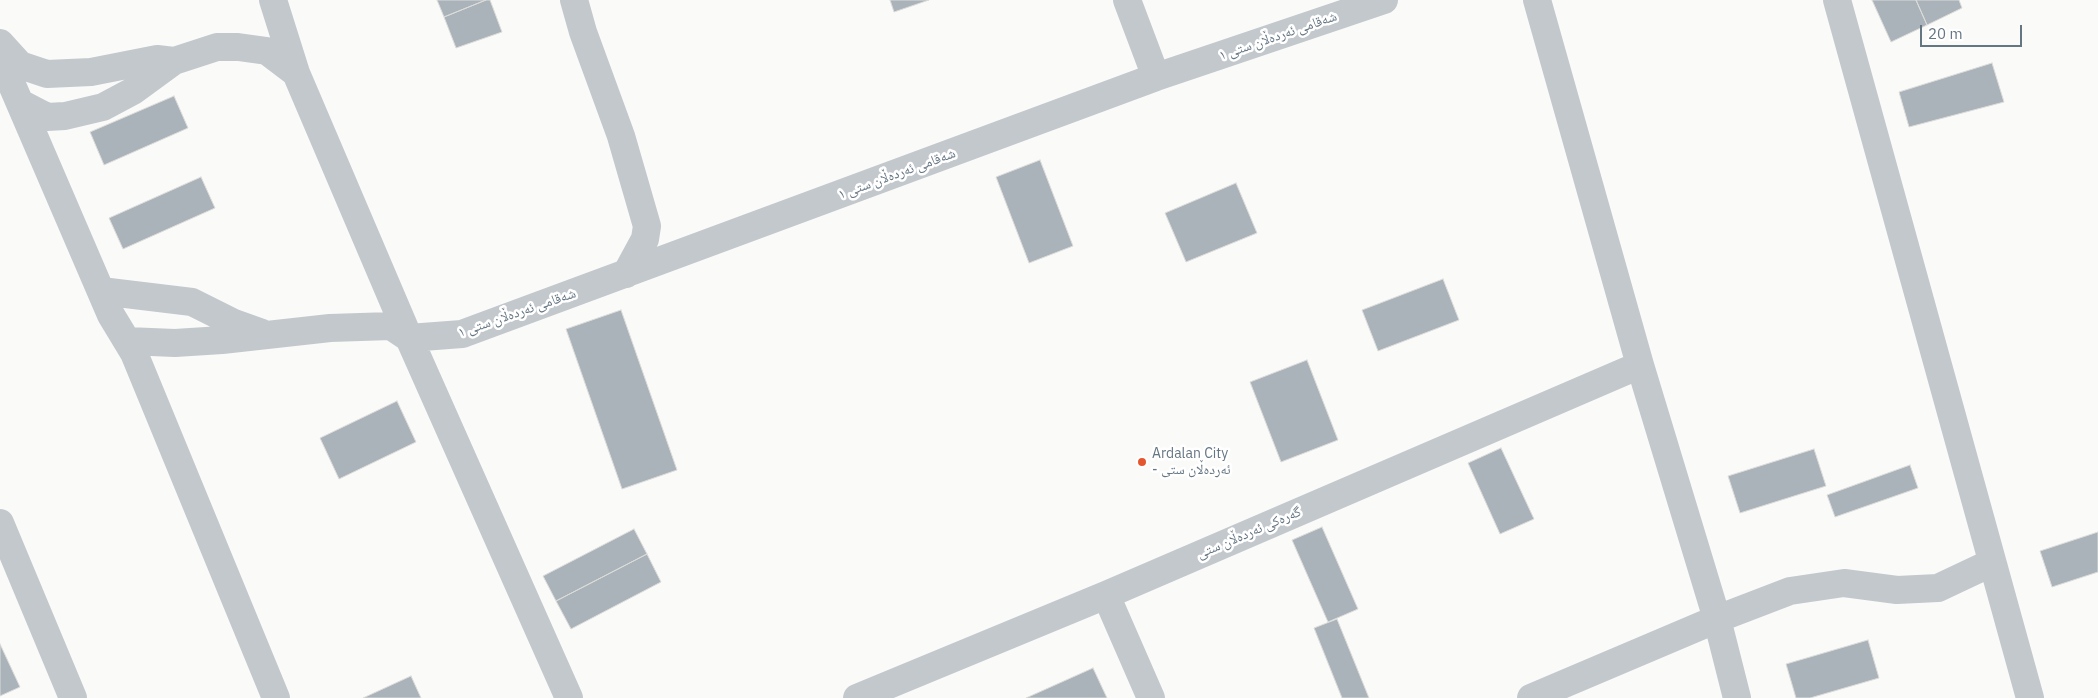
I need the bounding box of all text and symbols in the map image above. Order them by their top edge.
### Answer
street label: شەقامی ئەردەڵان ستی ١ [1217,8,1339,64]
scale bar [1923,15,2026,47]
text: 20 m [1928,24,1963,43]
street label: شەقامی ئەردەڵان ستی ١ [836,145,958,203]
street label: شەقامی ئەردەڵان ستی ١ [456,285,578,341]
place label: Ardalan City - ئەردەڵان ستی [1152,446,1231,478]
marker: Ardalan City - ئەردەڵان ستی [1136,456,1148,468]
street label: گەرەکی ئەردەڵان ستی [1194,503,1304,563]

